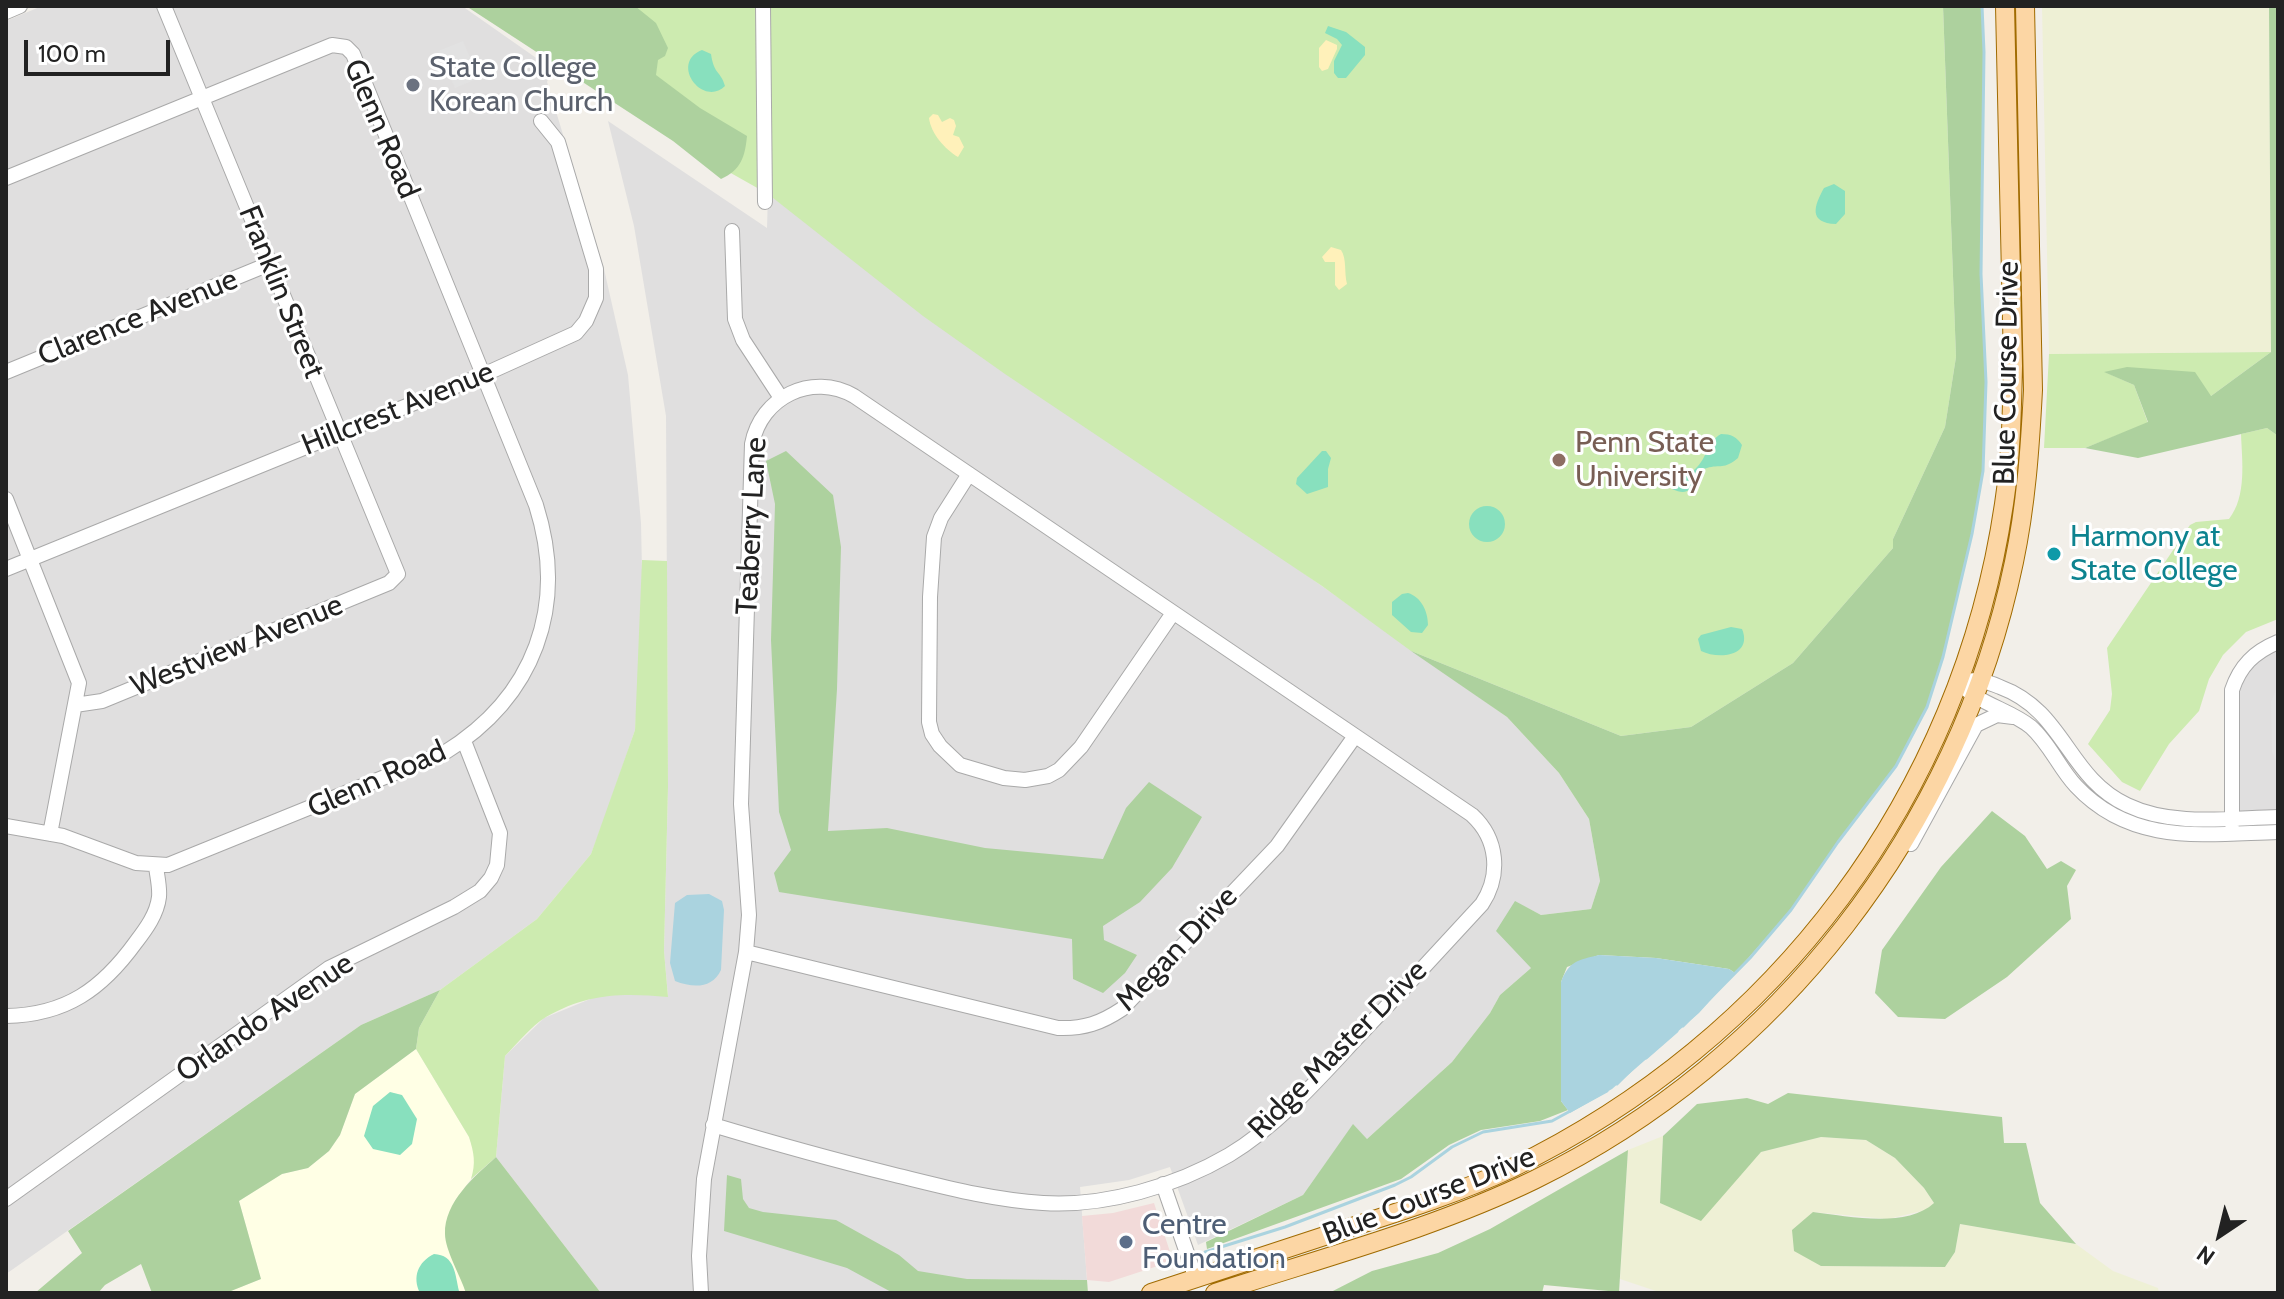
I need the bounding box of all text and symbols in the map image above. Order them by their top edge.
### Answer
scale bar [28,24,174,74]
text: 100 m [38,39,106,68]
place label: State College Korean Church [429,50,613,120]
street label: Glenn Road [336,54,426,204]
marker: State College Korean Church [404,76,422,94]
street label: Franklin Street [230,201,332,383]
street label: Blue Course Drive [1987,261,2027,485]
street label: Clarence Avenue [33,262,243,374]
street label: Hillcrest Avenue [297,354,499,464]
place label: Penn State University [1575,425,1714,496]
street label: Teaberry Lane [729,436,775,616]
marker: Penn State University [1550,451,1568,469]
place label: Harmony at State College [2070,519,2238,590]
marker: Harmony at State College [2045,545,2063,563]
street label: Westview Avenue [126,587,348,705]
street label: Glenn Road [302,734,452,826]
street label: Megan Drive [1109,879,1245,1019]
street label: Orlando Avenue [170,946,360,1090]
street label: Ridge Master Drive [1241,953,1435,1147]
street label: Blue Course Drive [1318,1139,1540,1253]
north arrow [2180,1195,2260,1275]
place label: Centre Foundation [1142,1207,1286,1278]
marker: Centre Foundation [1117,1233,1135,1251]
text: N [2192,1240,2220,1271]

